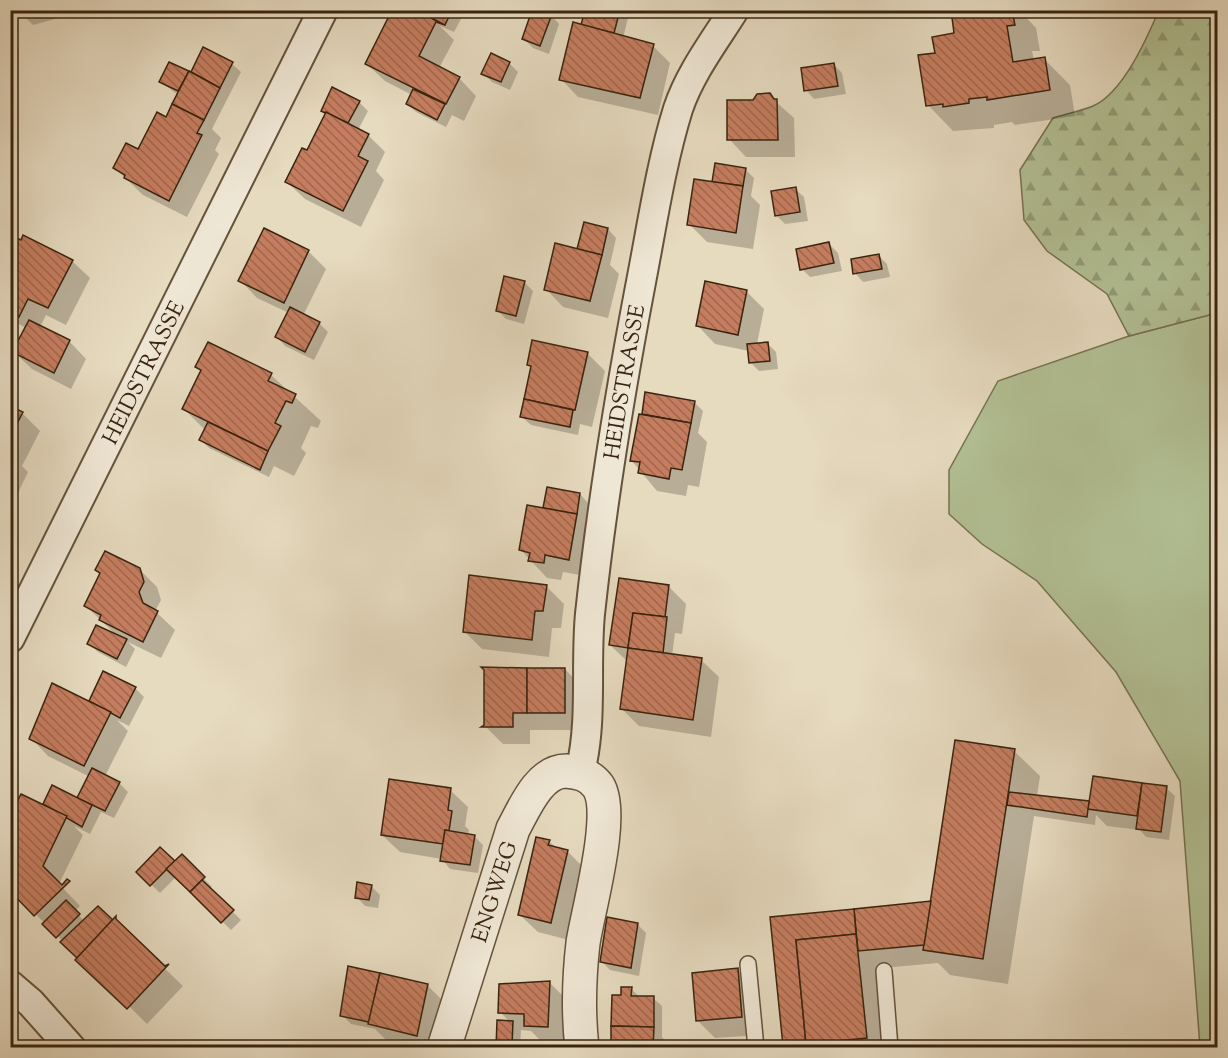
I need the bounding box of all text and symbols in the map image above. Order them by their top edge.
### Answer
street label: HEIDSTRASSE [96,296,194,451]
street label: HEIDSTRASSE [597,302,655,462]
street label: ENGWEG [465,838,527,947]

